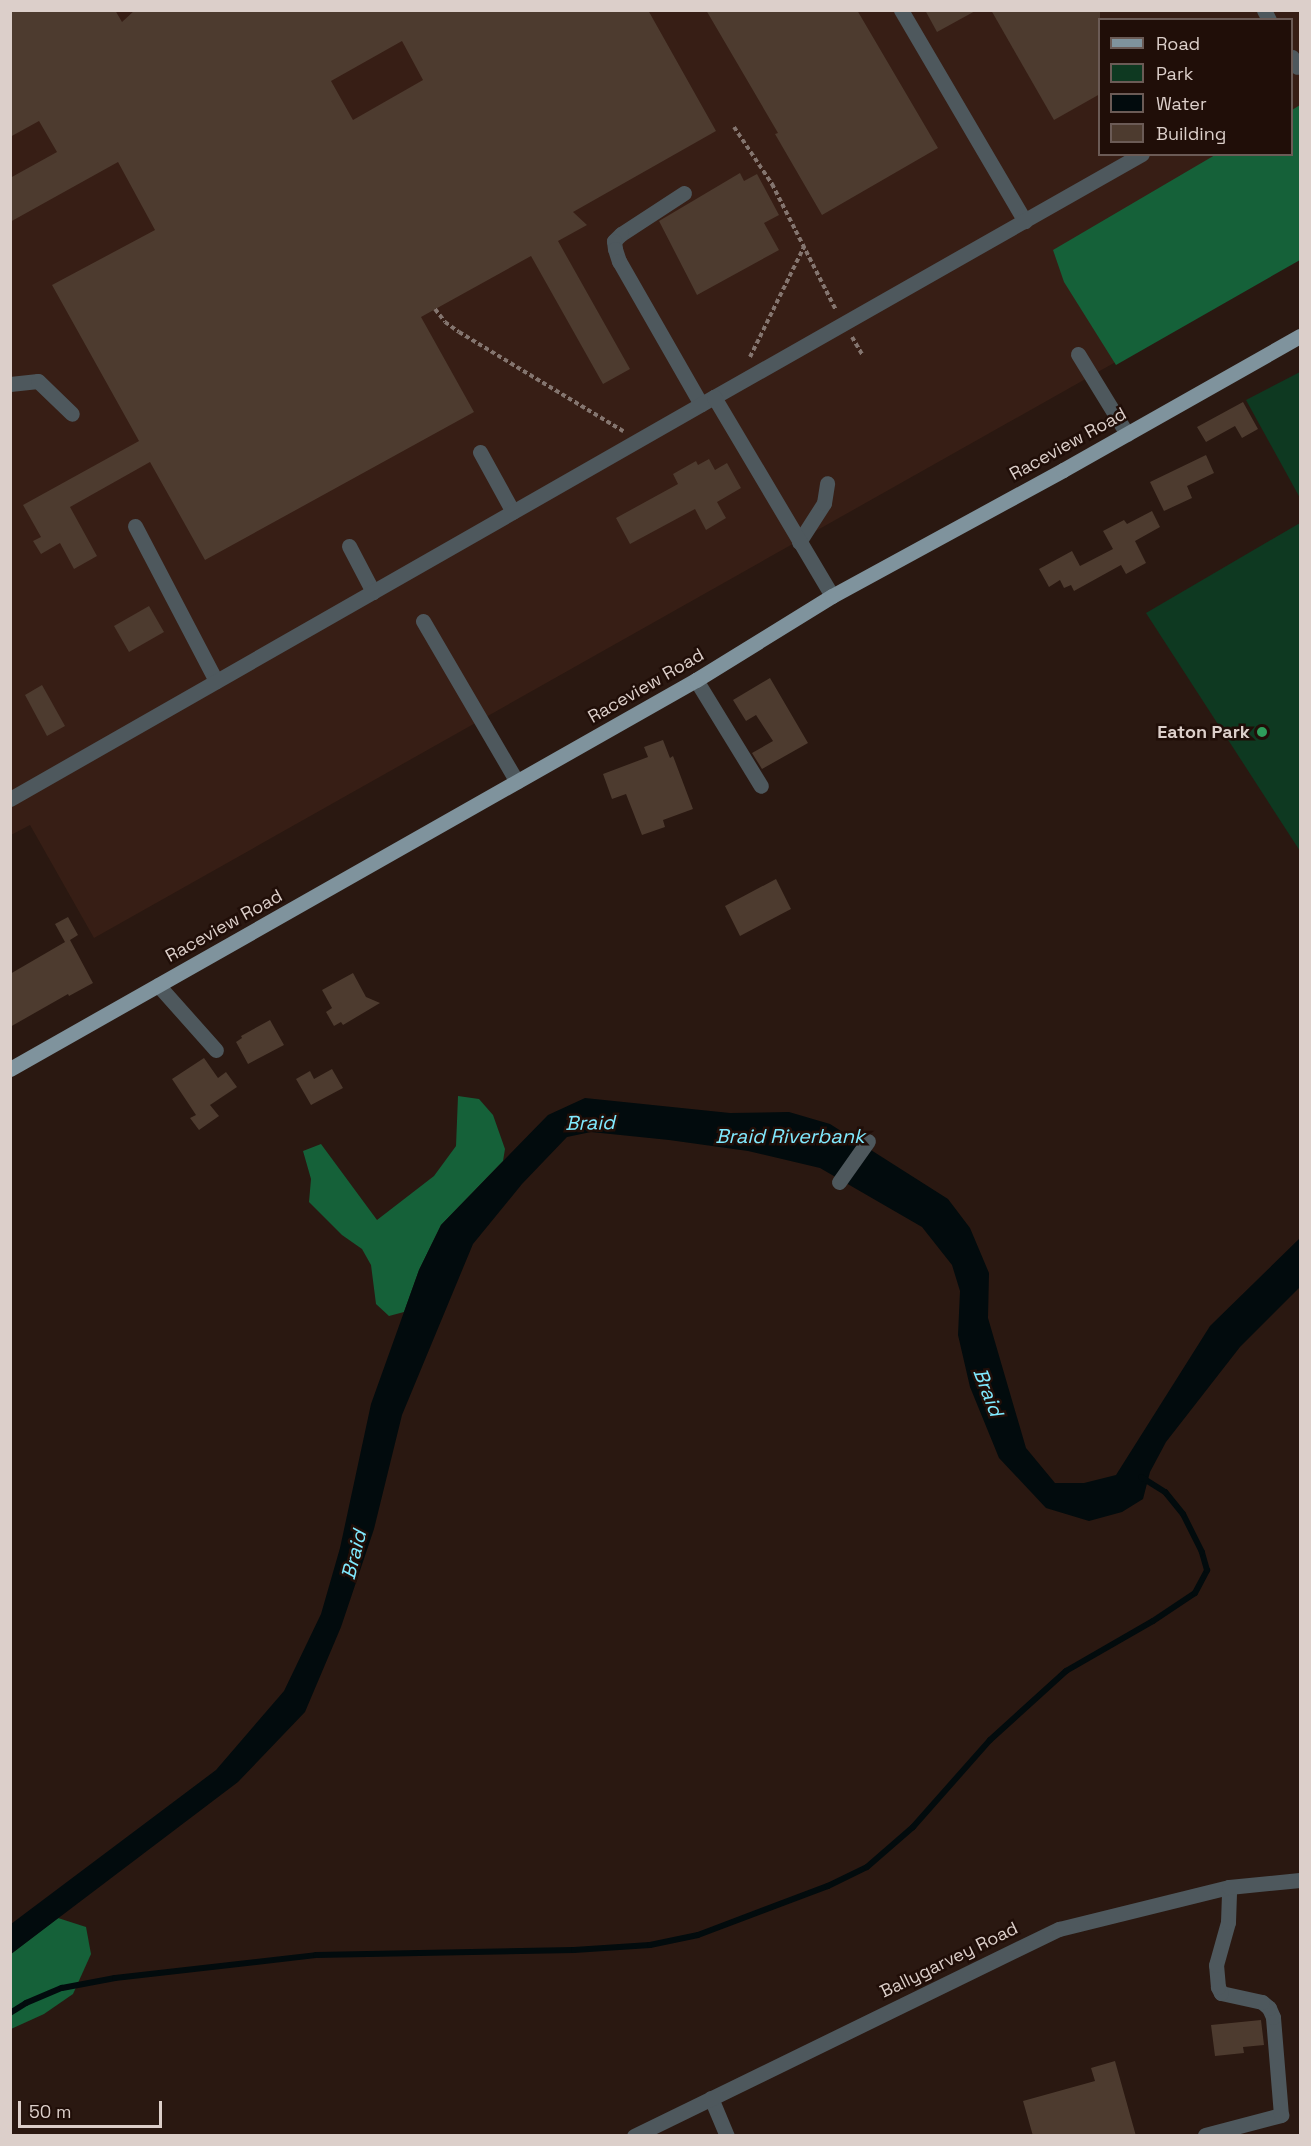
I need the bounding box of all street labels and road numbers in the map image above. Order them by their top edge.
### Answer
street label: Raceview Road [1006,403,1130,485]
street label: Raceview Road [584,644,708,728]
street label: Raceview Road [162,885,286,967]
street label: Ballygarvey Road [877,1917,1021,2003]

